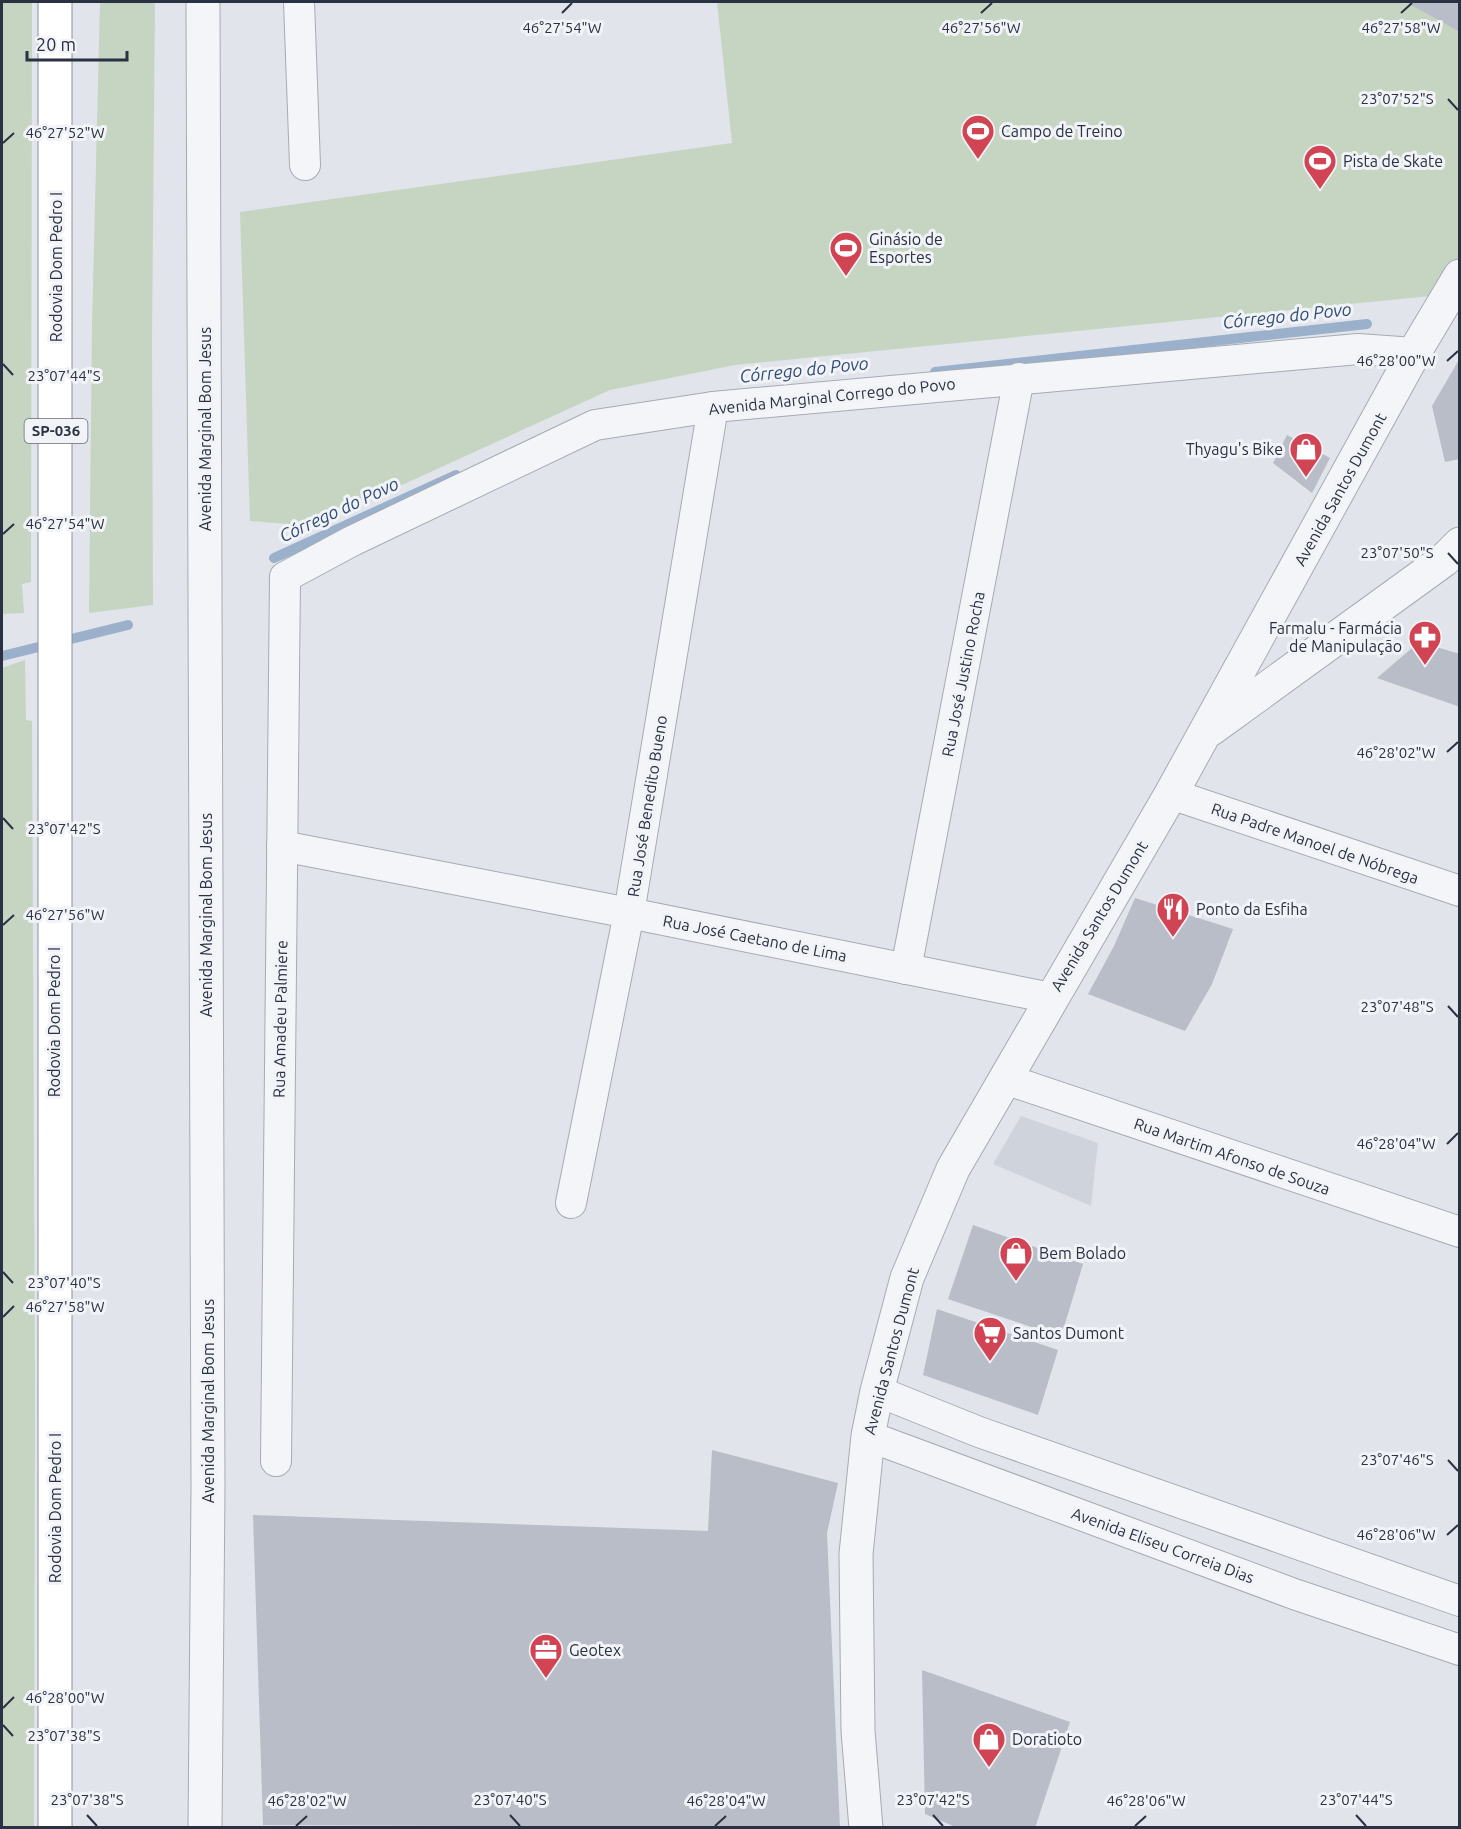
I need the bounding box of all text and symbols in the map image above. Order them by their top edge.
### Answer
text: 46°27'54"W [522,19,602,36]
text: 46°27'56"W [941,19,1021,36]
text: 46°27'58"W [1361,19,1441,36]
scale bar [27,24,128,62]
text: 20 m [36,34,76,54]
text: 23°07'52"S [1360,90,1434,107]
sports icon: Campo de Treino [960,113,996,160]
place label: Campo de Treino [1001,122,1123,140]
text: 46°27'52"W [25,124,105,141]
sports icon: Pista de Skate [1302,143,1338,190]
place label: Pista de Skate [1343,152,1443,170]
street label: Rodovia Dom Pedro I [47,192,65,342]
sports icon: Ginásio de Esportes [828,230,864,277]
place label: Ginásio de Esportes [869,230,943,266]
water label: Córrego do Povo [1222,298,1353,332]
street label: Avenida Marginal Bom Jesus [196,327,214,531]
water label: Córrego do Povo [739,352,870,386]
text: 46°28'00"W [1356,352,1436,369]
text: 23°07'44"S [27,367,101,384]
street label: Avenida Marginal Corrego do Povo [708,374,956,418]
street label: Avenida Santos Dumont [1290,409,1390,569]
road number: SP-036 [25,419,88,443]
shop icon: Thyagu's Bike [1288,431,1324,478]
place label: Thyagu's Bike [1186,440,1283,458]
water label: Córrego do Povo [276,473,402,545]
text: 46°27'54"W [25,515,105,532]
text: 23°07'50"S [1360,544,1434,561]
street label: Rua José Justino Rocha [938,590,988,758]
place label: Farmalu - Farmácia de Manipulação [1269,619,1402,655]
pharmacy icon: Farmalu - Farmácia de Manipulação [1407,619,1443,666]
street label: Rua José Benedito Bueno [624,714,670,898]
text: 46°28'02"W [1356,744,1436,761]
street label: Rua Padre Manoel de Nóbrega [1209,799,1421,887]
street label: Avenida Marginal Bom Jesus [197,813,215,1017]
text: 23°07'42"S [27,820,101,837]
street label: Avenida Santos Dumont [1047,837,1151,994]
restaurant icon: Ponto da Esfiha [1155,891,1191,938]
place label: Ponto da Esfiha [1196,900,1308,918]
text: 46°27'56"W [25,906,105,923]
street label: Rua José Caetano de Lima [661,911,849,965]
street label: Rua Amadeu Palmiere [270,940,290,1098]
street label: Rodovia Dom Pedro I [45,947,63,1097]
text: 23°07'48"S [1360,998,1434,1015]
street label: Rua Martim Afonso de Souza [1132,1114,1332,1198]
text: 46°28'04"W [1356,1135,1436,1152]
shop icon: Bem Bolado [998,1235,1034,1282]
place label: Bem Bolado [1039,1244,1126,1262]
street label: Avenida Santos Dumont [860,1265,922,1436]
text: 23°07'40"S [27,1274,101,1291]
text: 46°27'58"W [25,1298,105,1315]
street label: Avenida Marginal Bom Jesus [199,1299,217,1503]
supermarket icon: Santos Dumont [972,1315,1008,1362]
place label: Santos Dumont [1013,1324,1125,1342]
street label: Rodovia Dom Pedro I [46,1433,64,1583]
text: 23°07'46"S [1360,1451,1434,1468]
street label: Avenida Eliseu Correia Dias [1069,1504,1257,1586]
text: 46°28'06"W [1356,1526,1436,1543]
office icon: Geotex [528,1632,564,1679]
place label: Geotex [569,1641,621,1659]
text: 46°28'00"W [25,1689,105,1706]
shop icon: Doratioto [971,1721,1007,1768]
text: 23°07'38"S [27,1727,101,1744]
place label: Doratioto [1012,1730,1082,1748]
text: 23°07'38"S [50,1791,124,1808]
text: 23°07'40"S [473,1791,547,1808]
text: 23°07'42"S [896,1791,970,1808]
text: 23°07'44"S [1319,1791,1393,1808]
text: 46°28'02"W [267,1792,347,1809]
text: 46°28'04"W [686,1792,766,1809]
text: 46°28'06"W [1106,1792,1186,1809]

